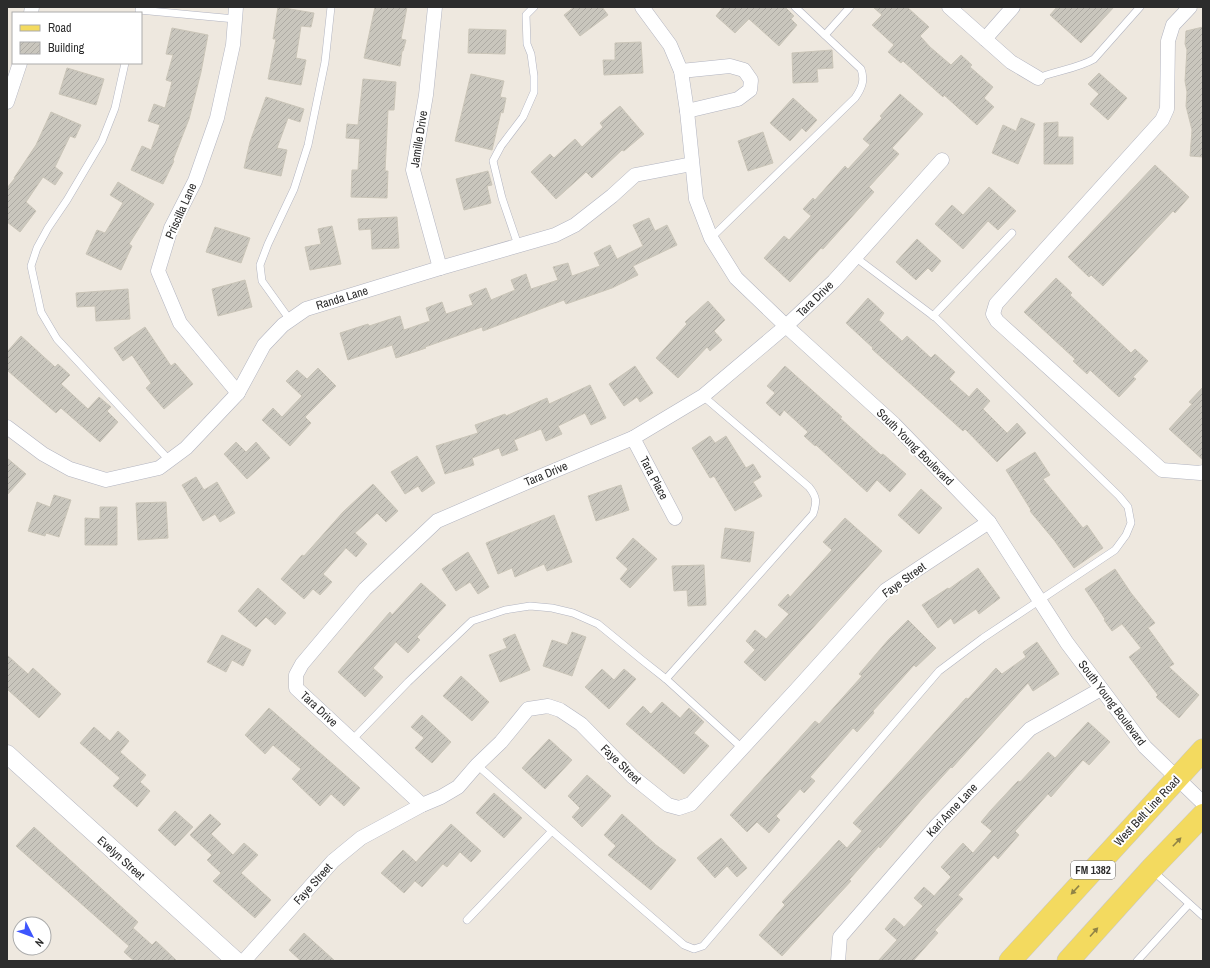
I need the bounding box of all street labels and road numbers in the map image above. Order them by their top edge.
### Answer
street label: Jamille Drive [407,109,431,169]
street label: Priscilla Lane [162,181,200,241]
street label: Tara Drive [793,277,837,321]
street label: Randa Lane [314,283,370,313]
street label: South Young Boulevard [873,405,957,489]
street label: Tara Place [636,454,672,502]
street label: Tara Drive [522,458,570,490]
street label: Faye Street [879,559,929,601]
street label: South Young Boulevard [1075,657,1149,749]
street label: Tara Drive [297,688,341,730]
street label: Faye Street [597,741,645,787]
street label: West Belt Line Road [1110,773,1184,849]
street label: Kari Anne Lane [923,780,981,840]
street label: Evelyn Street [94,832,148,884]
street label: Faye Street [290,860,336,908]
road number: FM 1382 [1071,861,1115,879]

